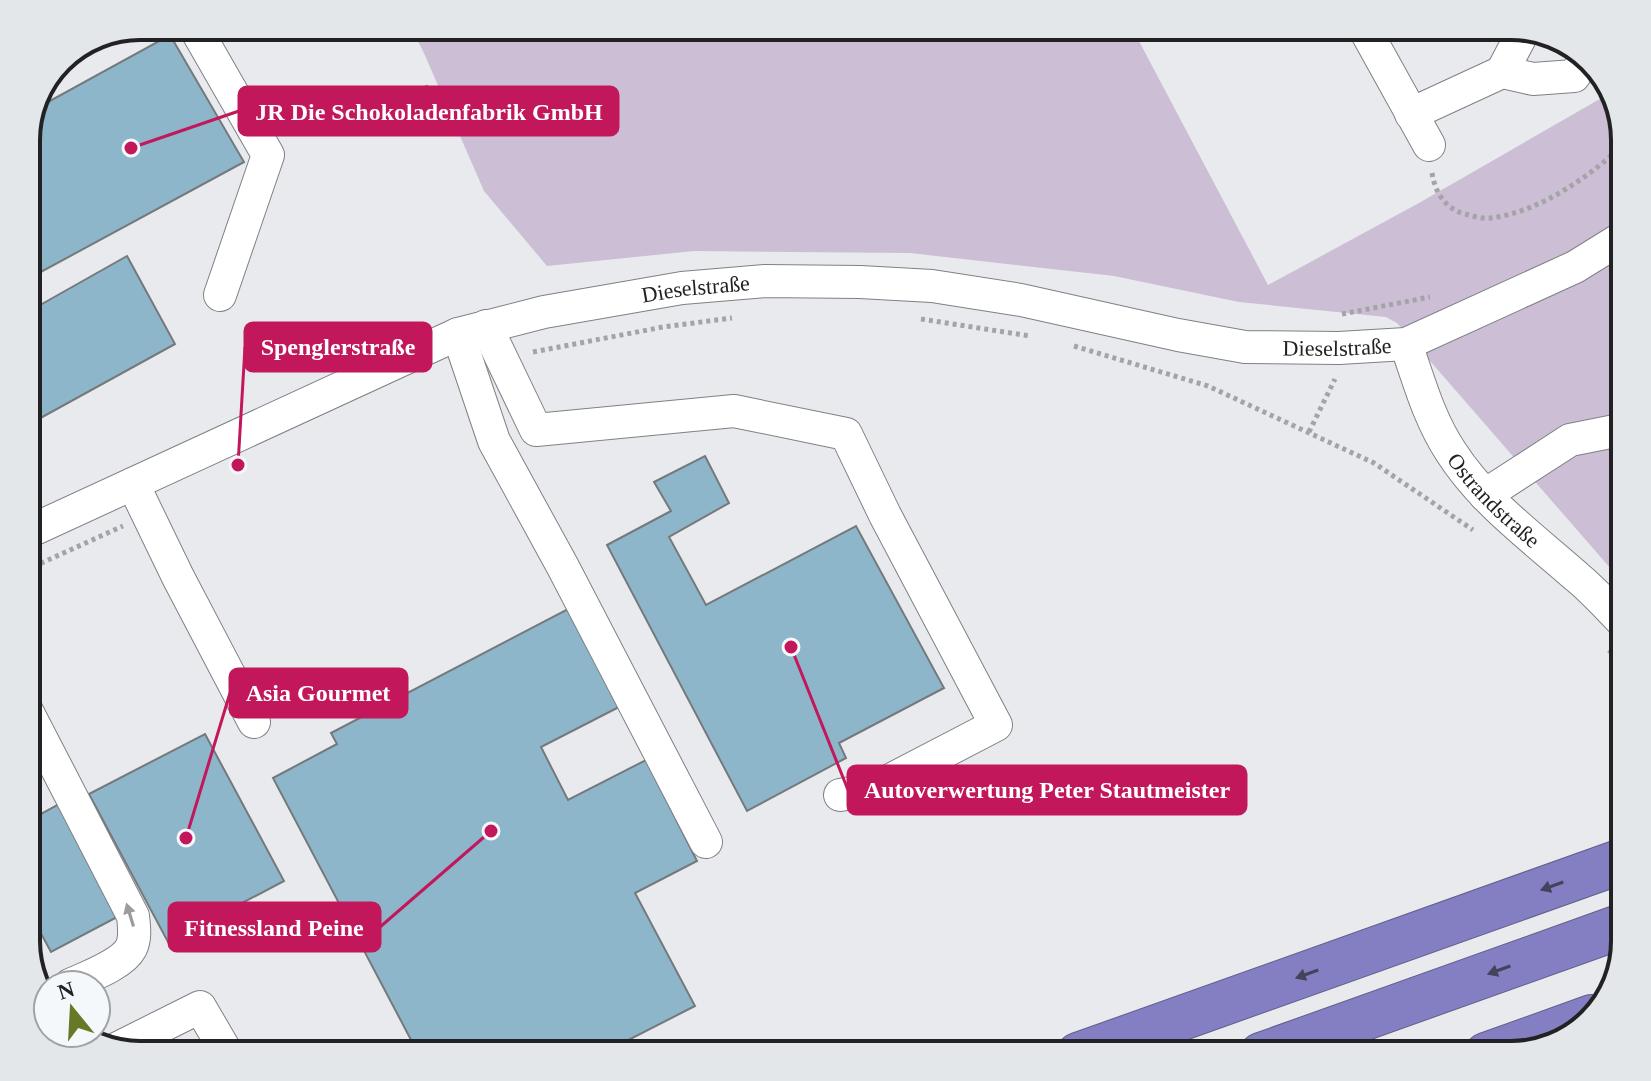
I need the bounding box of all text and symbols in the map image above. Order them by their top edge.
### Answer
callout: JR Die Schokoladenfabrik GmbH [239,87,618,135]
text: JR Die Schokoladenfabrik GmbH [255,99,603,125]
street label: Dieselstraße [640,270,751,307]
callout: Spenglerstraße [245,323,431,371]
street label: Dieselstraße [1283,332,1392,360]
text: Spenglerstraße [261,334,416,360]
street label: Ostrandstraße [1443,448,1545,552]
callout: Asia Gourmet [230,669,407,717]
text: Asia Gourmet [246,680,390,706]
callout: Autoverwertung Peter Stautmeister [848,766,1246,814]
text: Autoverwertung Peter Stautmeister [864,777,1230,803]
one-way arrow [1539,881,1563,893]
one-way arrow [123,903,136,927]
callout: Fitnessland Peine [169,903,380,951]
text: Fitnessland Peine [184,915,364,941]
one-way arrow [1487,964,1511,977]
one-way arrow [1294,968,1318,980]
north arrow [32,969,112,1049]
text: N [55,976,77,1005]

